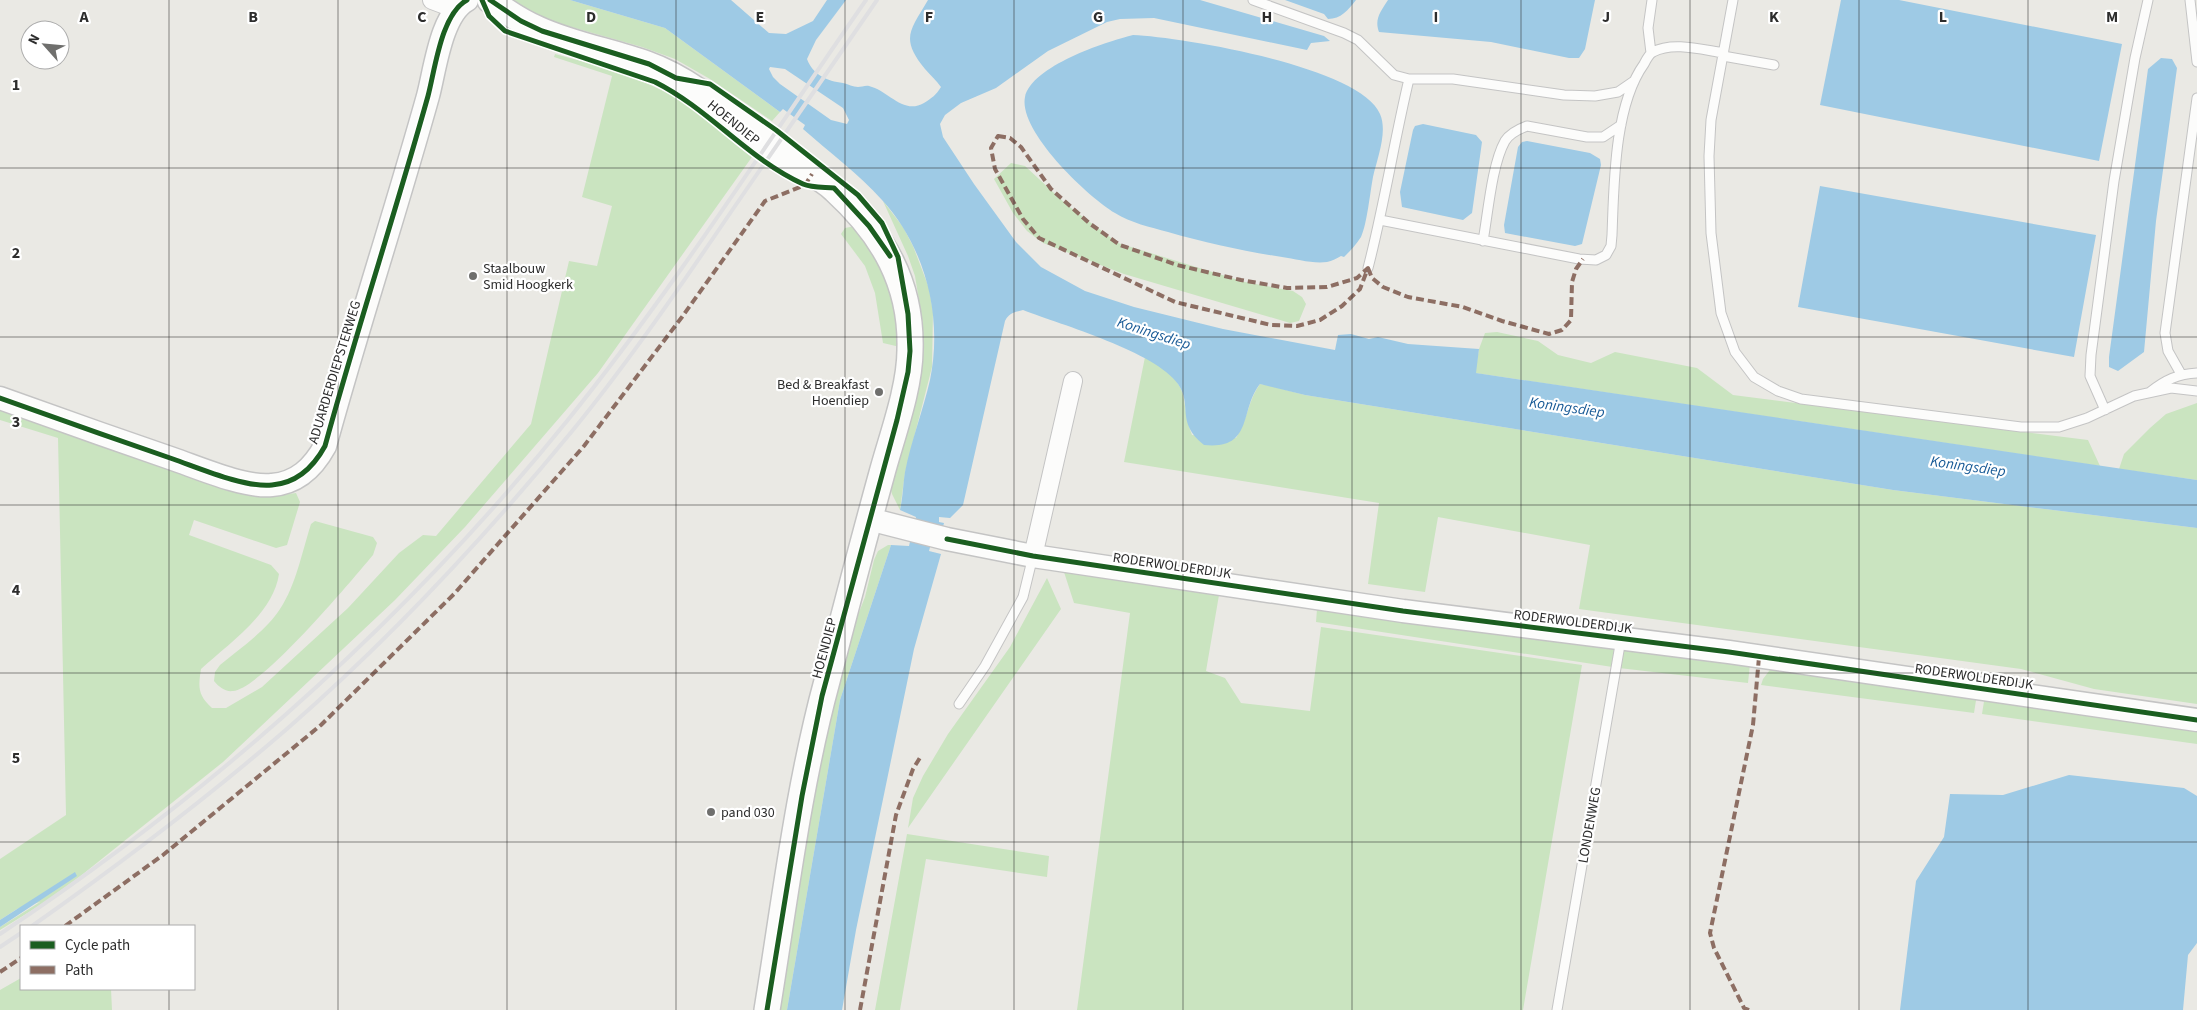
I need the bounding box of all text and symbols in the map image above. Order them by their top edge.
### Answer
text: A [78,6,89,28]
text: B [248,6,258,28]
text: C [417,6,427,28]
text: D [586,6,596,28]
text: E [756,6,764,28]
text: F [925,6,933,28]
text: G [1093,6,1103,28]
text: H [1262,6,1272,28]
text: I [1434,6,1438,28]
text: J [1602,6,1610,28]
text: K [1769,6,1779,28]
text: L [1939,6,1947,28]
text: M [2106,6,2118,28]
north arrow [20,20,70,70]
text: N [23,31,45,48]
text: 1 [12,74,20,96]
street label: HOENDIEP [703,95,764,150]
text: 2 [12,242,20,264]
place label: Staalbouw Smid Hoogkerk [483,259,573,295]
marker: Staalbouw Smid Hoogkerk [467,270,479,282]
street label: ADUARDERDIEPSTERWEG [304,298,366,447]
water label: Koningsdiep [1114,312,1193,355]
place label: Bed & Breakfast Hoendiep [777,375,869,411]
marker: Bed & Breakfast Hoendiep [873,386,885,398]
water label: Koningsdiep [1528,392,1606,423]
text: 3 [12,411,20,433]
water label: Koningsdiep [1929,451,2007,482]
street label: RODERWOLDERDIJK [1111,548,1233,584]
text: 4 [12,579,21,601]
street label: RODERWOLDERDIJK [1512,605,1634,639]
street label: HOENDIEP [807,615,843,681]
street label: RODERWOLDERDIJK [1913,659,2035,695]
text: 5 [12,747,20,769]
street label: LONDENWEG [1573,786,1607,865]
place label: pand 030 [721,803,775,823]
marker: pand 030 [705,806,717,818]
legend [20,925,195,990]
text: Cycle path [65,935,130,956]
text: Path [65,960,93,981]

